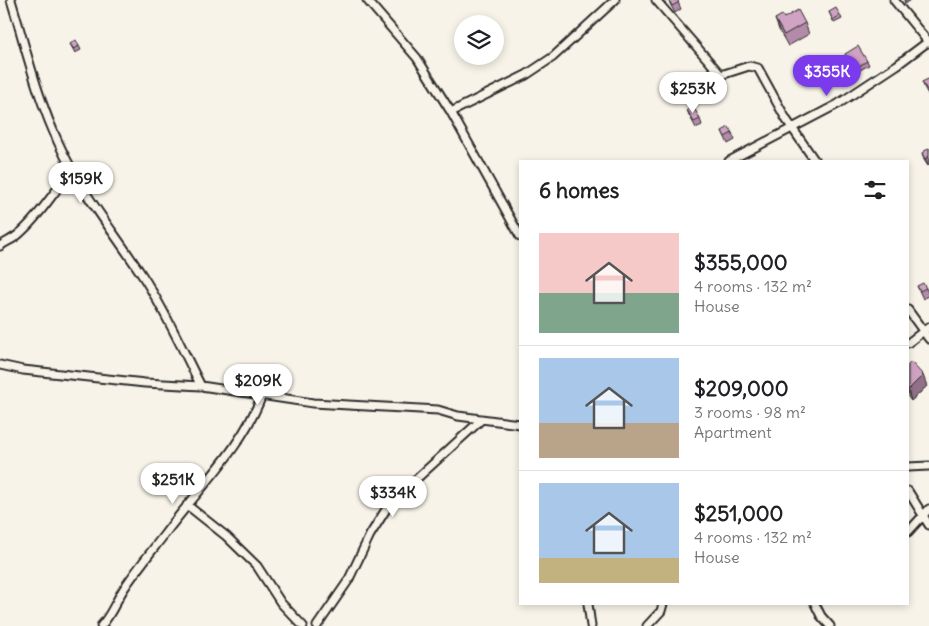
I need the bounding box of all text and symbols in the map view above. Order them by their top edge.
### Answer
map controls [454,15,504,65]
button: layers [454,15,504,65]
pin: $355K [792,54,862,97]
text: $355K [804,61,850,81]
pin: $253K [658,72,728,114]
text: $253K [670,78,716,98]
pin: $159K [46,162,116,204]
text: $159K [59,168,103,188]
icon: filters [861,176,889,204]
text: 6 homes [539,177,619,204]
text: $355,000 [694,249,788,276]
icon: home [579,253,639,313]
text: 4 rooms · 132 m² [694,276,812,296]
text: House [694,296,740,316]
pin: $209K [223,364,293,406]
text: $209K [234,370,282,390]
text: $209,000 [694,375,788,402]
icon: home [579,378,639,438]
text: 3 rooms · 98 m² [694,402,806,422]
text: Apartment [694,422,772,442]
pin: $251K [138,462,208,505]
text: $251K [151,469,195,489]
pin: $334K [358,476,428,518]
text: $334K [370,482,416,502]
text: $251,000 [694,500,783,527]
icon: home [579,503,639,563]
text: 4 rooms · 132 m² [694,527,812,547]
text: House [694,547,740,567]

